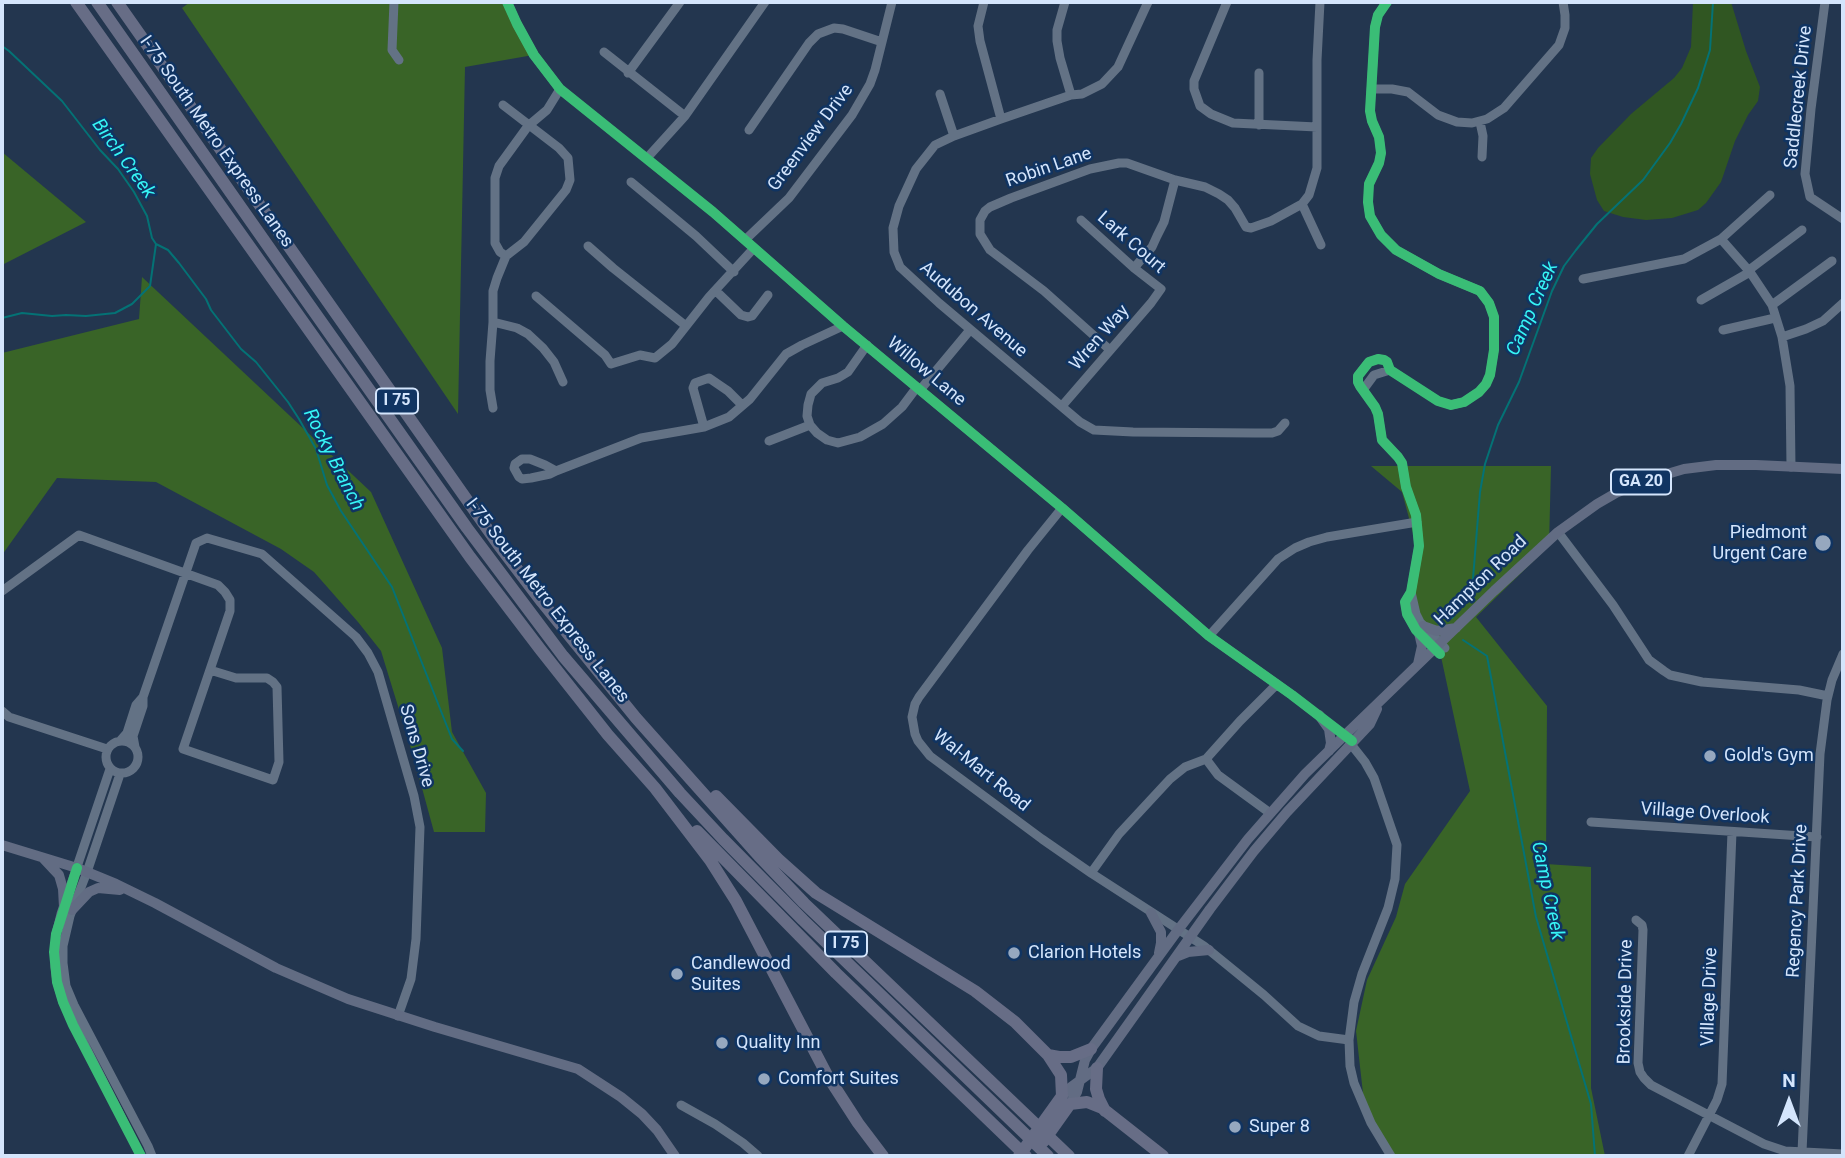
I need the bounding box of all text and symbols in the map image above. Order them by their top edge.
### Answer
street label: Saddlecreek Drive [1781,25,1817,169]
street label: I-75 South Metro Express Lanes [134,32,298,252]
street label: Greenview Drive [764,80,858,196]
water label: Birch Creek [86,115,160,203]
street label: Robin Lane [1003,143,1095,193]
street label: Lark Court [1092,207,1170,279]
street label: Audubon Avenue [915,257,1031,363]
water label: Camp Creek [1502,259,1564,359]
street label: Wren Way [1066,301,1134,375]
street label: Willow Lane [882,333,970,411]
road number: I 75 [376,388,418,414]
water label: Rocky Branch [298,405,368,515]
road number: GA 20 [1611,470,1671,495]
street label: I-75 South Metro Express Lanes [460,494,634,708]
place label: Piedmont Urgent Care [1712,522,1807,564]
street label: Hampton Road [1430,531,1532,631]
marker: Piedmont Urgent Care [1813,533,1833,553]
street label: Sons Drive [394,702,438,790]
street label: Wal-Mart Road [928,725,1034,817]
place label: Gold's Gym [1724,745,1814,767]
marker: Gold's Gym [1702,748,1718,764]
street label: Village Overlook [1640,799,1770,829]
street label: Regency Park Drive [1783,824,1813,978]
water label: Camp Creek [1525,840,1569,942]
road number: I 75 [825,932,867,956]
street label: Brookside Drive [1614,939,1638,1065]
place label: Clarion Hotels [1028,942,1141,964]
marker: Clarion Hotels [1006,945,1022,961]
street label: Village Drive [1697,947,1723,1047]
place label: Candlewood Suites [691,953,791,996]
marker: Candlewood Suites [669,966,685,982]
place label: Quality Inn [736,1032,820,1054]
marker: Quality Inn [714,1035,730,1051]
north arrow [1754,1067,1824,1137]
place label: Comfort Suites [778,1068,899,1090]
text: N [1782,1069,1796,1092]
marker: Comfort Suites [756,1071,772,1087]
place label: Super 8 [1249,1116,1310,1138]
marker: Super 8 [1227,1119,1243,1135]

